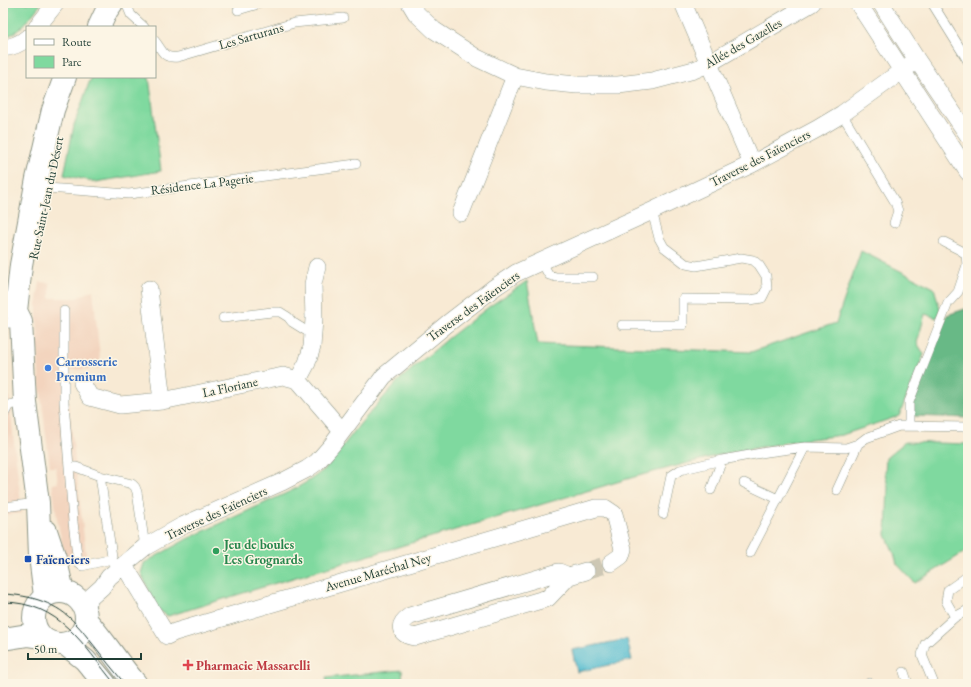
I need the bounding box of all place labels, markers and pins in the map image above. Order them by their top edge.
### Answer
place label: Carrosserie Premium [56,353,118,385]
marker: Carrosserie Premium [43,363,53,373]
place label: Jeu de boules Les Grognards [222,536,303,568]
marker: Jeu de boules Les Grognards [211,546,221,556]
place label: Faïenciers [36,551,90,568]
marker: Faïenciers [23,554,33,564]
place label: Pharmacie Massarelli [196,657,311,674]
marker: Pharmacie Massarelli [183,660,193,670]

